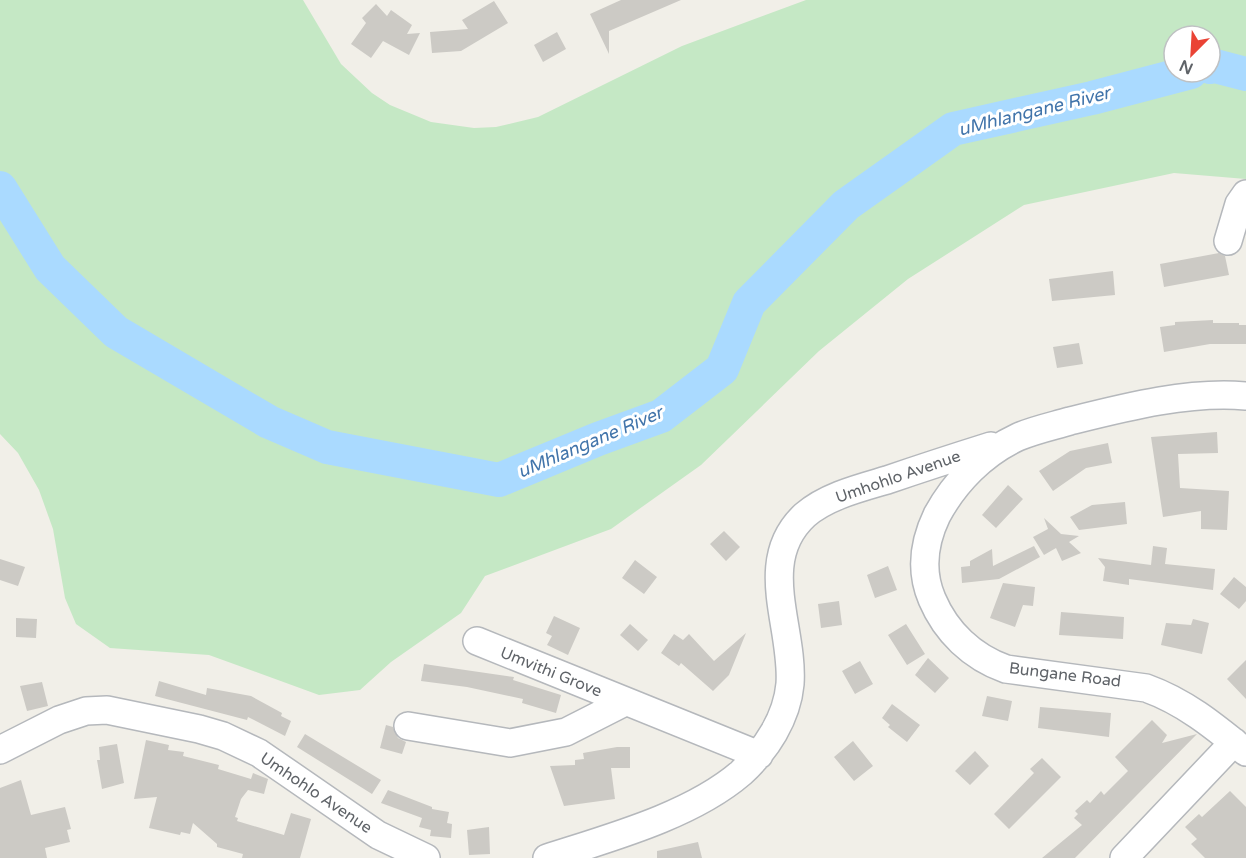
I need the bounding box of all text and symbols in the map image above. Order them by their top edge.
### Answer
north arrow [1162,24,1222,84]
text: N [1176,55,1196,79]
water label: uMhlangane River [956,81,1114,140]
water label: uMhlangane River [514,401,668,483]
street label: Umhohlo Avenue [833,446,963,508]
street label: Umvithi Grove [497,643,605,701]
street label: Bungane Road [1008,658,1122,692]
street label: Umhohlo Avenue [256,748,376,838]

